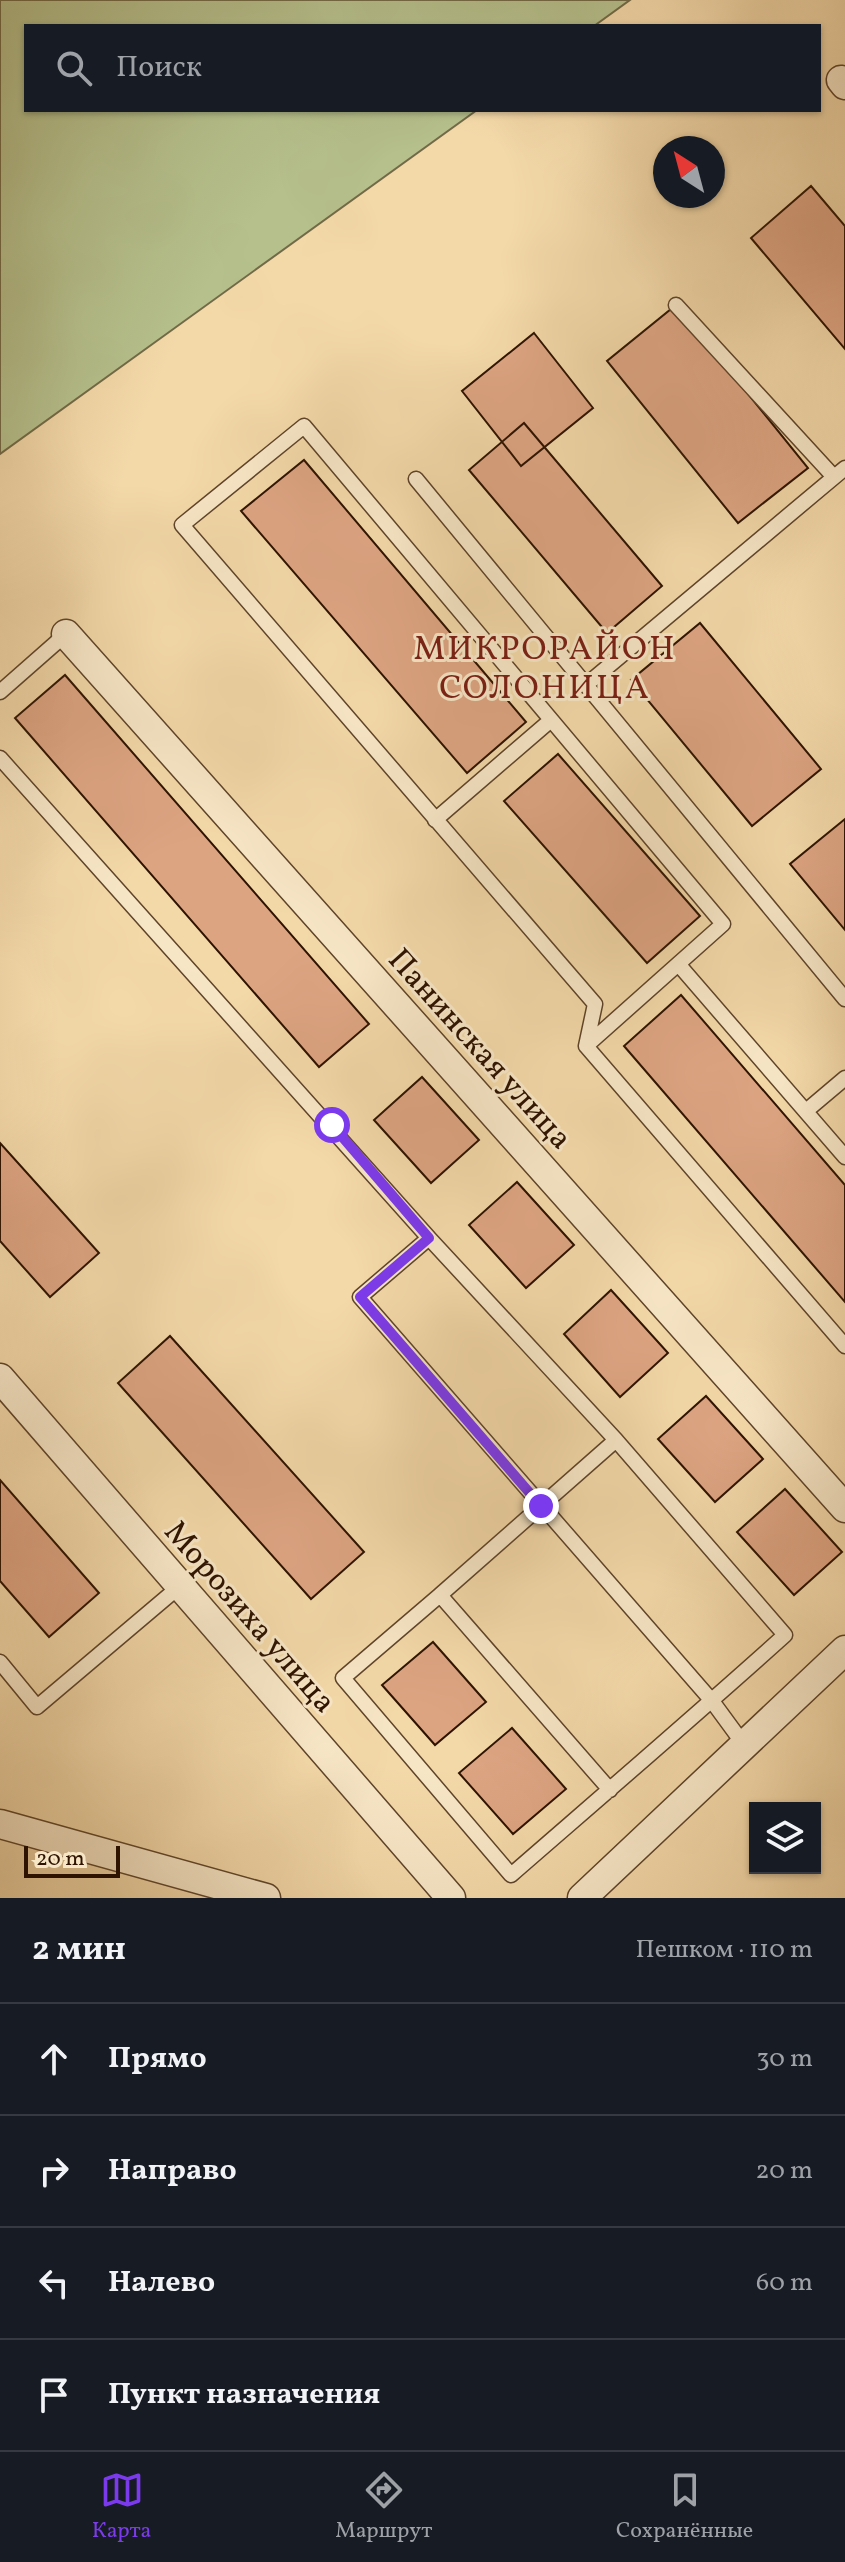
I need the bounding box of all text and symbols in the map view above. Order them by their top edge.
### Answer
search box [24,24,821,112]
icon: search [52,46,96,90]
text: Поиск [116,47,202,89]
north arrow [653,136,725,208]
district label: МИКРОРАЙОН СОЛОНИЦА [414,627,676,713]
street label: Панинская улица [377,940,581,1160]
route start [314,1107,350,1143]
route end [523,1488,559,1524]
street label: Морозиха улица [153,1512,345,1724]
map controls [749,1802,821,1874]
button: layers [749,1802,821,1874]
scale bar [24,1842,120,1878]
text: 20 m [36,1844,85,1875]
text: 2 мин [32,1927,126,1974]
text: Пешком · 110 m [636,1932,813,1968]
icon: ahead [32,2037,76,2081]
text: Прямо [108,2038,207,2080]
text: 30 m [756,2041,813,2077]
icon: right [32,2149,76,2193]
text: Направо [108,2150,237,2192]
text: 20 m [755,2153,813,2189]
icon: left [32,2261,76,2305]
text: Налево [108,2262,215,2304]
text: 60 m [756,2265,813,2301]
icon: arrive [32,2373,76,2417]
text: Пункт назначения [108,2374,380,2416]
tab: Карта [92,2468,152,2547]
tab: Маршрут [335,2468,432,2547]
tab: Сохранённые [616,2468,753,2547]

